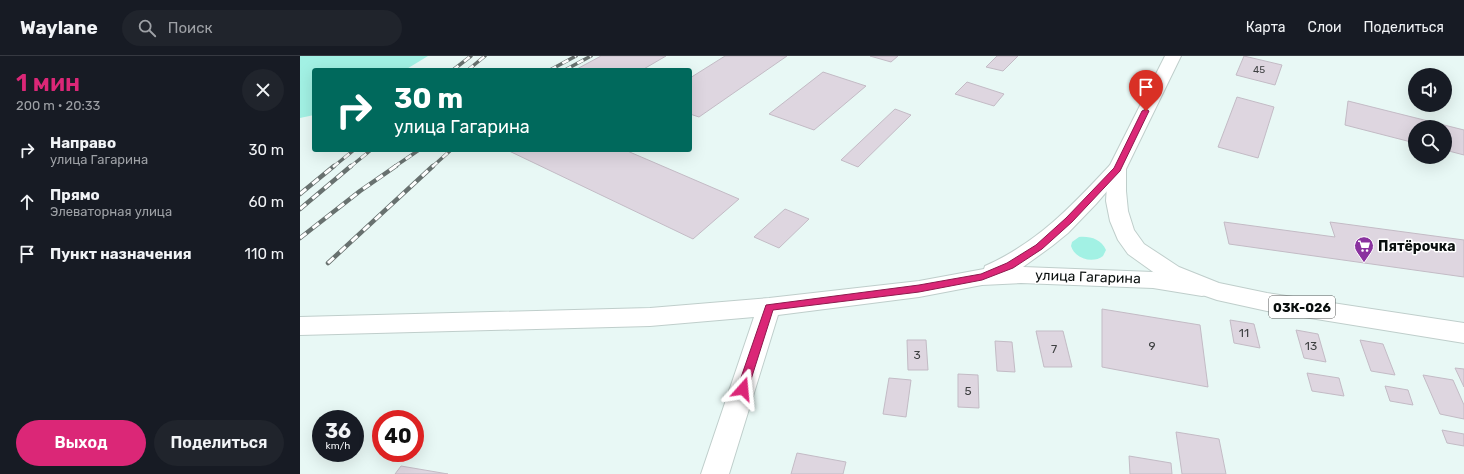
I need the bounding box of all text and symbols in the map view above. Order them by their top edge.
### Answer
search box [122,10,402,46]
text: Waylane [20,16,98,39]
icon: search [136,17,158,39]
text: Поиск [168,19,213,37]
text: Карта [1246,19,1286,36]
text: Слои [1308,19,1342,36]
text: Поделиться [1364,19,1444,36]
house number: 45 [1253,64,1265,76]
map controls [1408,68,1452,164]
button: sound [1408,68,1452,112]
text: 1 мин [16,69,80,97]
button: close [242,69,284,111]
pin [1129,70,1163,111]
icon: arrive [1135,76,1157,98]
text: 30 m [394,82,463,115]
icon: right [328,84,380,136]
text: 200 m · 20:33 [16,98,100,113]
text: улица Гагарина [394,116,530,138]
button: search [1408,120,1452,164]
text: Направо [50,134,116,152]
icon: right [16,139,38,161]
text: 30 m [248,141,284,159]
text: улица Гагарина [50,152,148,167]
text: Прямо [50,186,100,204]
icon: ahead [16,191,38,213]
text: 60 m [248,193,284,211]
text: Элеваторная улица [50,204,172,219]
supermarket icon: Пятёрочка [1353,235,1375,263]
place label: Пятёрочка [1378,238,1455,255]
icon: arrive [16,243,38,265]
text: Пункт назначения [50,245,192,263]
text: 110 m [245,245,284,263]
street label: улица Гагарина [1035,267,1141,287]
road number: 03К-026 [1269,296,1335,318]
house number: 11 [1239,326,1249,340]
house number: 9 [1148,339,1156,353]
house number: 13 [1305,339,1317,353]
house number: 7 [1051,342,1057,356]
house number: 3 [913,348,921,362]
position arrow [722,368,764,410]
house number: 5 [964,384,972,398]
speed limit sign: 40 [372,410,424,462]
text: 36 [325,419,351,443]
button: Выход [16,420,146,466]
button: Поделиться [154,420,284,466]
text: km/h [326,440,350,452]

